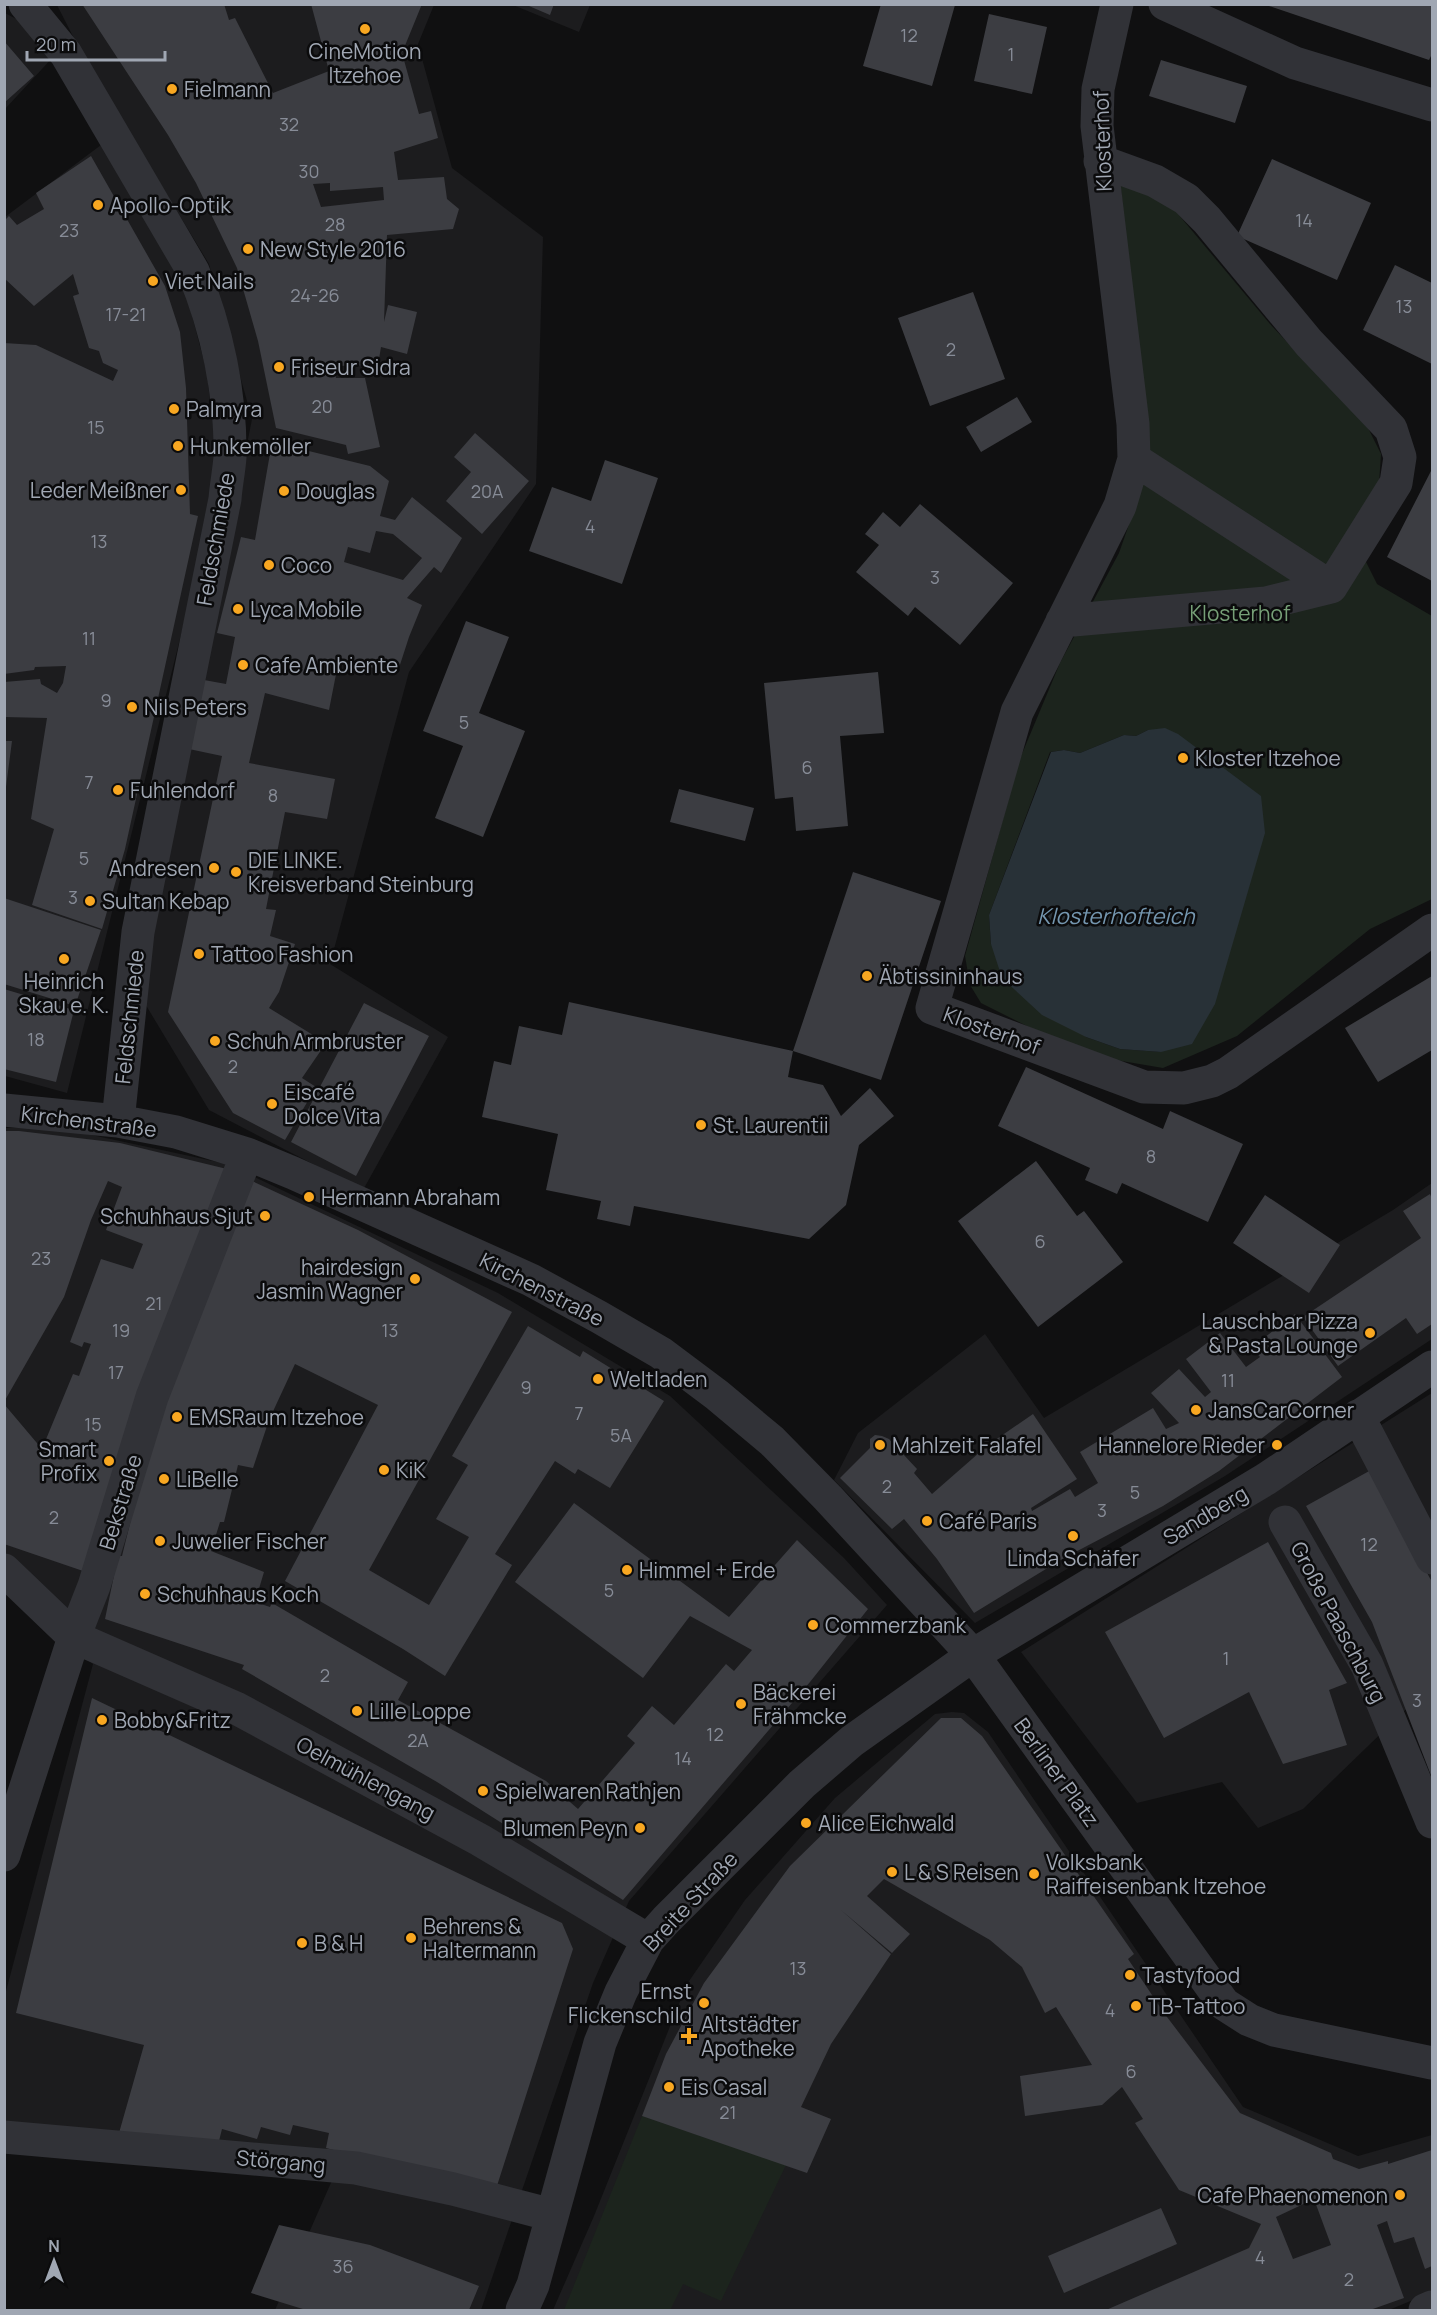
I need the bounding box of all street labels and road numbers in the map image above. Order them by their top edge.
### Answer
street label: Klosterhof [1086,90,1118,192]
street label: Feldschmiede [190,470,240,608]
street label: Feldschmiede [108,949,150,1085]
street label: Klosterhof [940,1000,1045,1061]
street label: Kirchenstraße [20,1099,158,1143]
street label: Kirchenstraße [475,1246,609,1332]
street label: Bekstraße [92,1451,148,1553]
street label: Sandberg [1158,1479,1252,1551]
street label: Große Paaschburg [1285,1537,1393,1707]
street label: Berliner Platz [1008,1712,1106,1832]
street label: Oelmühlengang [292,1730,440,1826]
street label: Breite Straße [636,1845,744,1957]
street label: Störgang [235,2143,327,2179]

